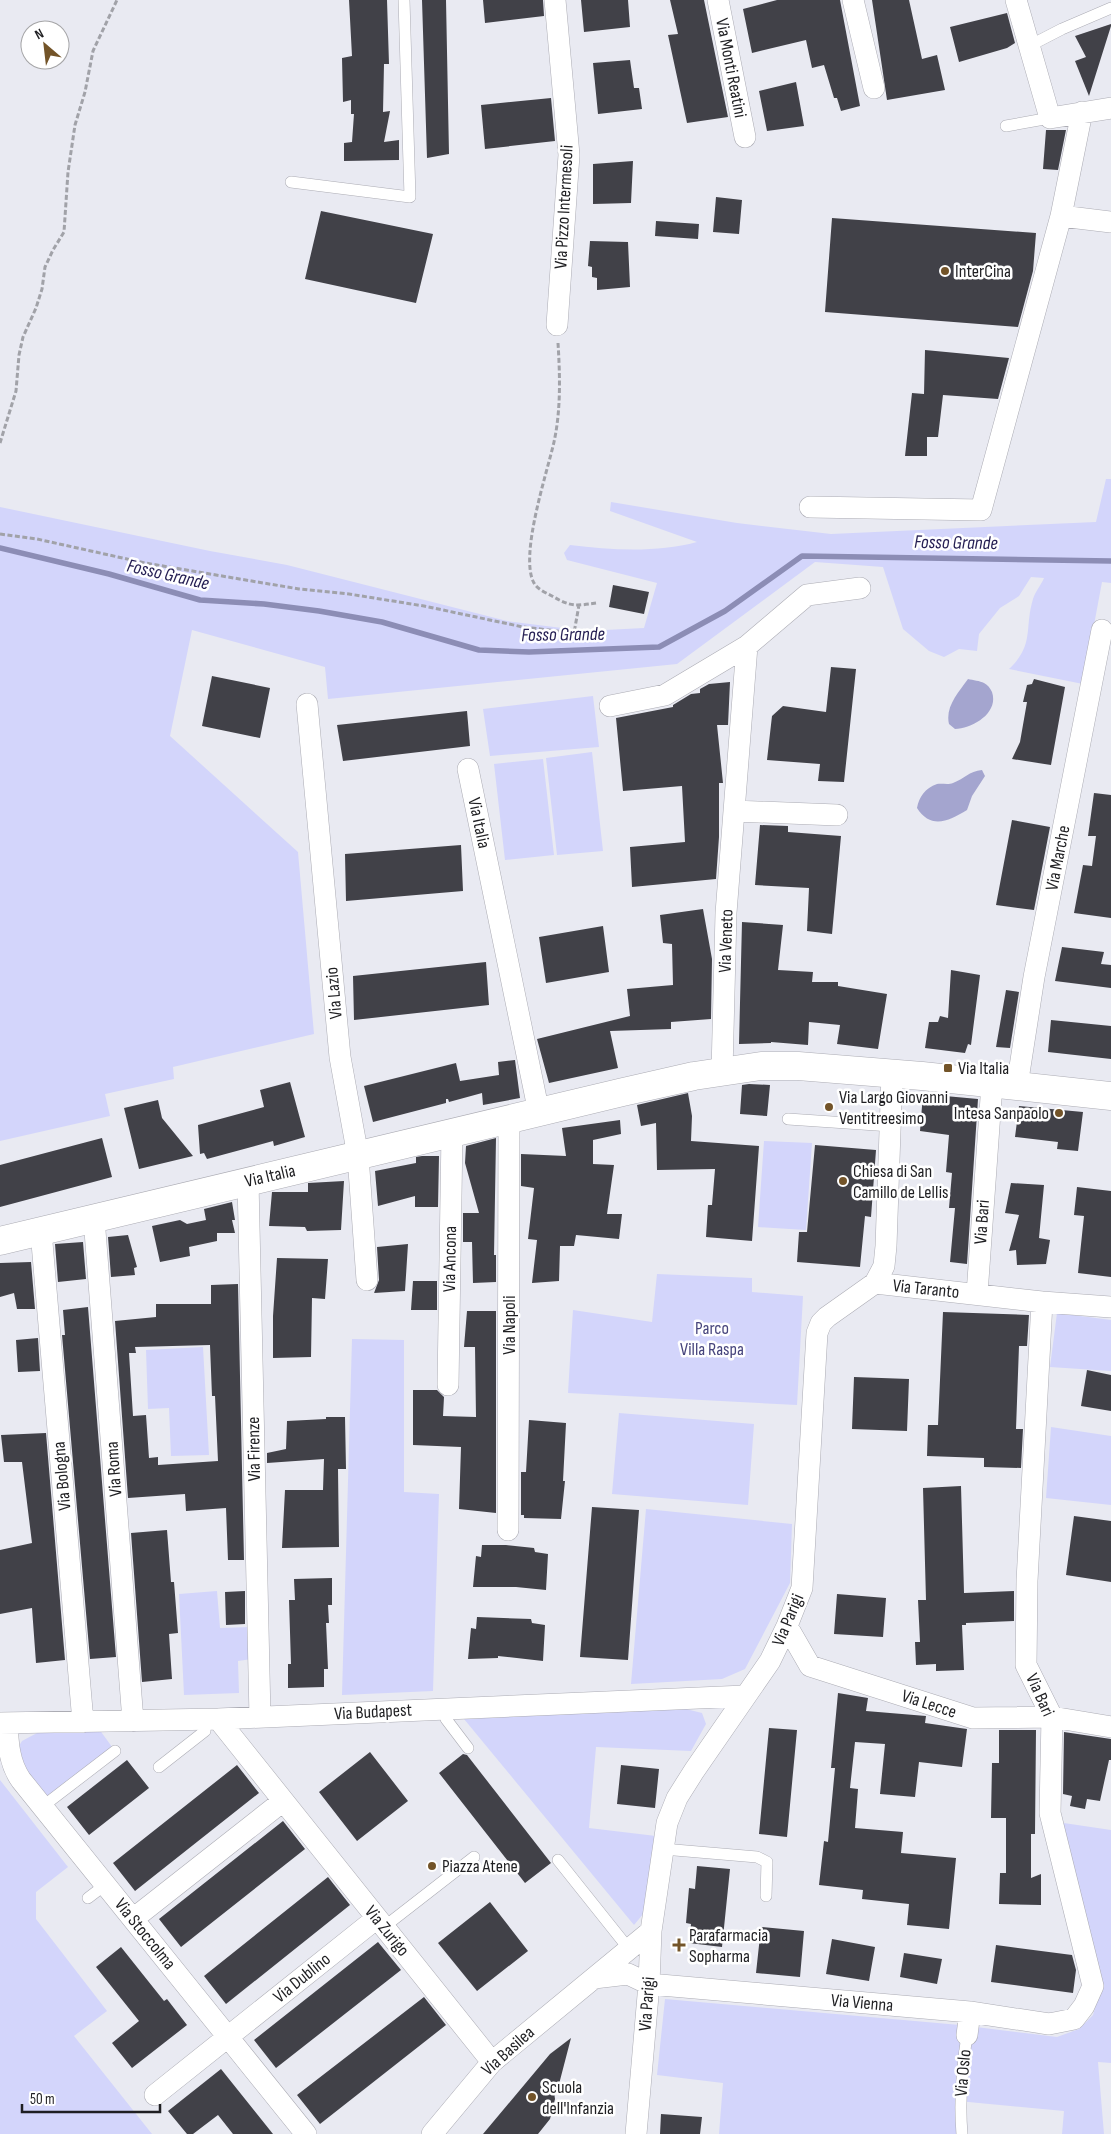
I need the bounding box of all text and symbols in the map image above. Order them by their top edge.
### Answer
street label: Via Monti Reatini [711,16,751,120]
north arrow [20,20,70,70]
text: N [32,25,46,43]
street label: Via Pizzo Intermesoli [550,144,578,270]
place label: InterCina [955,261,1011,282]
marker: InterCina [939,265,951,277]
water label: Fosso Grande [914,531,999,555]
water label: Fosso Grande [125,554,212,596]
water label: Fosso Grande [521,623,606,647]
street label: Via Italia [463,796,495,850]
street label: Via Marche [1041,824,1075,892]
street label: Via Veneto [714,909,738,973]
street label: Via Lazio [321,966,347,1020]
place label: Via Italia [958,1058,1009,1079]
marker: Via Italia [942,1062,954,1074]
place label: Via Largo Giovanni Ventitreesimo [839,1087,948,1129]
marker: Via Largo Giovanni Ventitreesimo [823,1101,835,1113]
place label: Intesa Sanpaolo [954,1103,1049,1124]
marker: Intesa Sanpaolo [1053,1107,1065,1119]
street label: Via Italia [243,1160,297,1192]
place label: Chiesa di San Camillo de Lellis [853,1161,948,1203]
marker: Chiesa di San Camillo de Lellis [837,1175,849,1187]
street label: Via Bari [970,1199,994,1245]
street label: Via Ancona [439,1226,461,1292]
street label: Via Taranto [892,1275,960,1303]
street label: Via Napoli [499,1295,520,1355]
park label: Parco Villa Raspa [680,1318,744,1360]
street label: Via Firenze [243,1416,265,1482]
street label: Via Bologna [49,1441,75,1511]
street label: Via Roma [102,1441,126,1497]
street label: Via Parigi [768,1591,808,1649]
street label: Via Bari [1021,1670,1059,1720]
street label: Via Lecce [899,1685,959,1723]
street label: Via Budapest [334,1699,413,1725]
place label: Piazza Atene [442,1856,518,1877]
marker: Piazza Atene [426,1860,438,1872]
street label: Via Stoccolma [110,1894,180,1974]
street label: Via Zurigo [360,1901,414,1961]
place label: Parafarmacia Sopharma [689,1925,768,1967]
marker: Parafarmacia Sopharma [673,1939,685,1951]
street label: Via Dublino [269,1949,335,2007]
street label: Via Parigi [635,1976,659,2032]
street label: Via Vienna [830,1990,894,2016]
street label: Via Basilea [477,2022,539,2080]
street label: Via Oslo [950,2048,976,2098]
place label: Scuola dell'Infanzia [542,2077,614,2119]
scale bar [22,2082,160,2114]
text: 50 m [30,2090,55,2109]
marker: Scuola dell'Infanzia [526,2091,538,2103]

